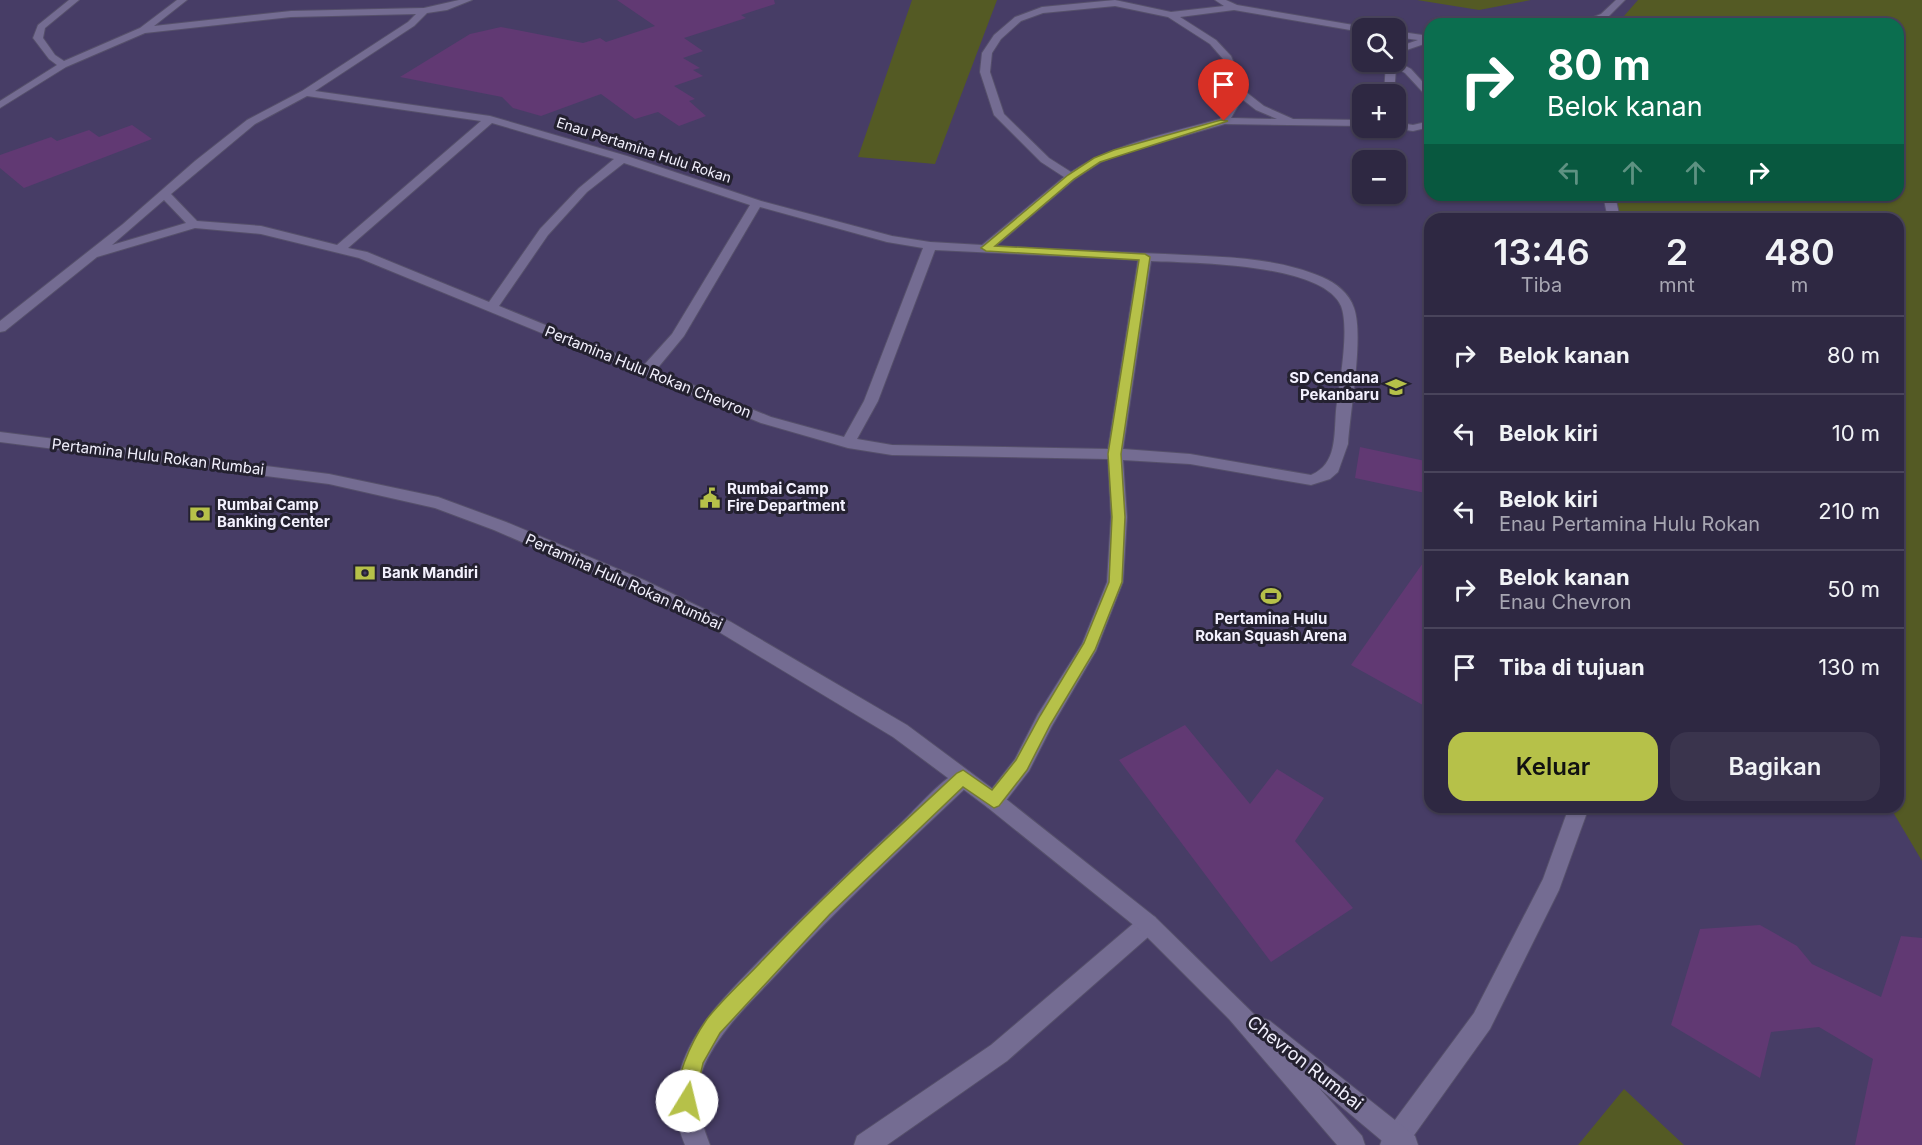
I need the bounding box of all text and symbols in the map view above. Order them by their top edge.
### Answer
map controls [1352,18,1406,204]
button: search [1352,18,1406,72]
text: 80 m [1547,39,1651,90]
icon: right [1448,42,1526,120]
pin [1198,59,1249,121]
icon: arrive [1207,68,1240,101]
button: + [1352,84,1406,138]
text: Belok kanan [1547,90,1703,123]
street label: Enau Pertamina Hulu Rokan [555,113,734,186]
button: − [1352,150,1406,204]
icon: left [1553,156,1586,189]
icon: ahead [1616,156,1649,189]
icon: ahead [1679,156,1712,189]
icon: right [1742,156,1775,189]
text: 13:46 [1493,230,1590,274]
text: 2 [1666,230,1688,274]
text: 480 [1764,230,1835,274]
text: Tiba [1521,273,1562,297]
text: mnt [1659,273,1695,297]
text: m [1791,273,1808,297]
street label: Pertamina Hulu Rokan Chevron [542,321,754,422]
icon: right [1448,339,1481,372]
text: Belok kanan [1499,342,1630,368]
text: 80 m [1827,342,1880,368]
place label: SD Cendana Pekanbaru [1289,368,1379,404]
school or university icon: SD Cendana Pekanbaru [1384,375,1408,399]
icon: left [1448,417,1481,450]
text: Belok kiri [1499,420,1598,446]
text: 10 m [1832,420,1880,446]
street label: Pertamina Hulu Rokan Rumbai [51,434,265,479]
place label: Rumbai Camp Fire Department [727,479,846,515]
public building icon: Rumbai Camp Fire Department [698,486,722,510]
text: Belok kiri [1499,486,1598,512]
place label: Rumbai Camp Banking Center [217,495,330,531]
icon: left [1448,495,1481,528]
text: 210 m [1818,498,1880,524]
bank icon: Rumbai Camp Banking Center [188,502,212,526]
text: Enau Pertamina Hulu Rokan [1499,512,1760,536]
street label: Pertamina Hulu Rokan Rumbai [523,529,726,634]
bank icon: Bank Mandiri [353,561,377,585]
place label: Bank Mandiri [382,563,478,582]
text: Belok kanan [1499,564,1630,590]
icon: right [1448,573,1481,606]
text: 50 m [1827,576,1880,602]
sports icon: Pertamina Hulu Rokan Squash Arena [1259,584,1283,608]
text: Enau Chevron [1499,590,1631,614]
place label: Pertamina Hulu Rokan Squash Arena [1195,609,1347,645]
icon: arrive [1448,651,1481,684]
text: Tiba di tujuan [1499,654,1645,680]
text: 130 m [1818,654,1880,680]
button: Keluar [1448,732,1658,801]
button: Bagikan [1670,732,1880,801]
street label: Chevron Rumbai [1243,1011,1367,1114]
position arrow [655,1069,719,1133]

